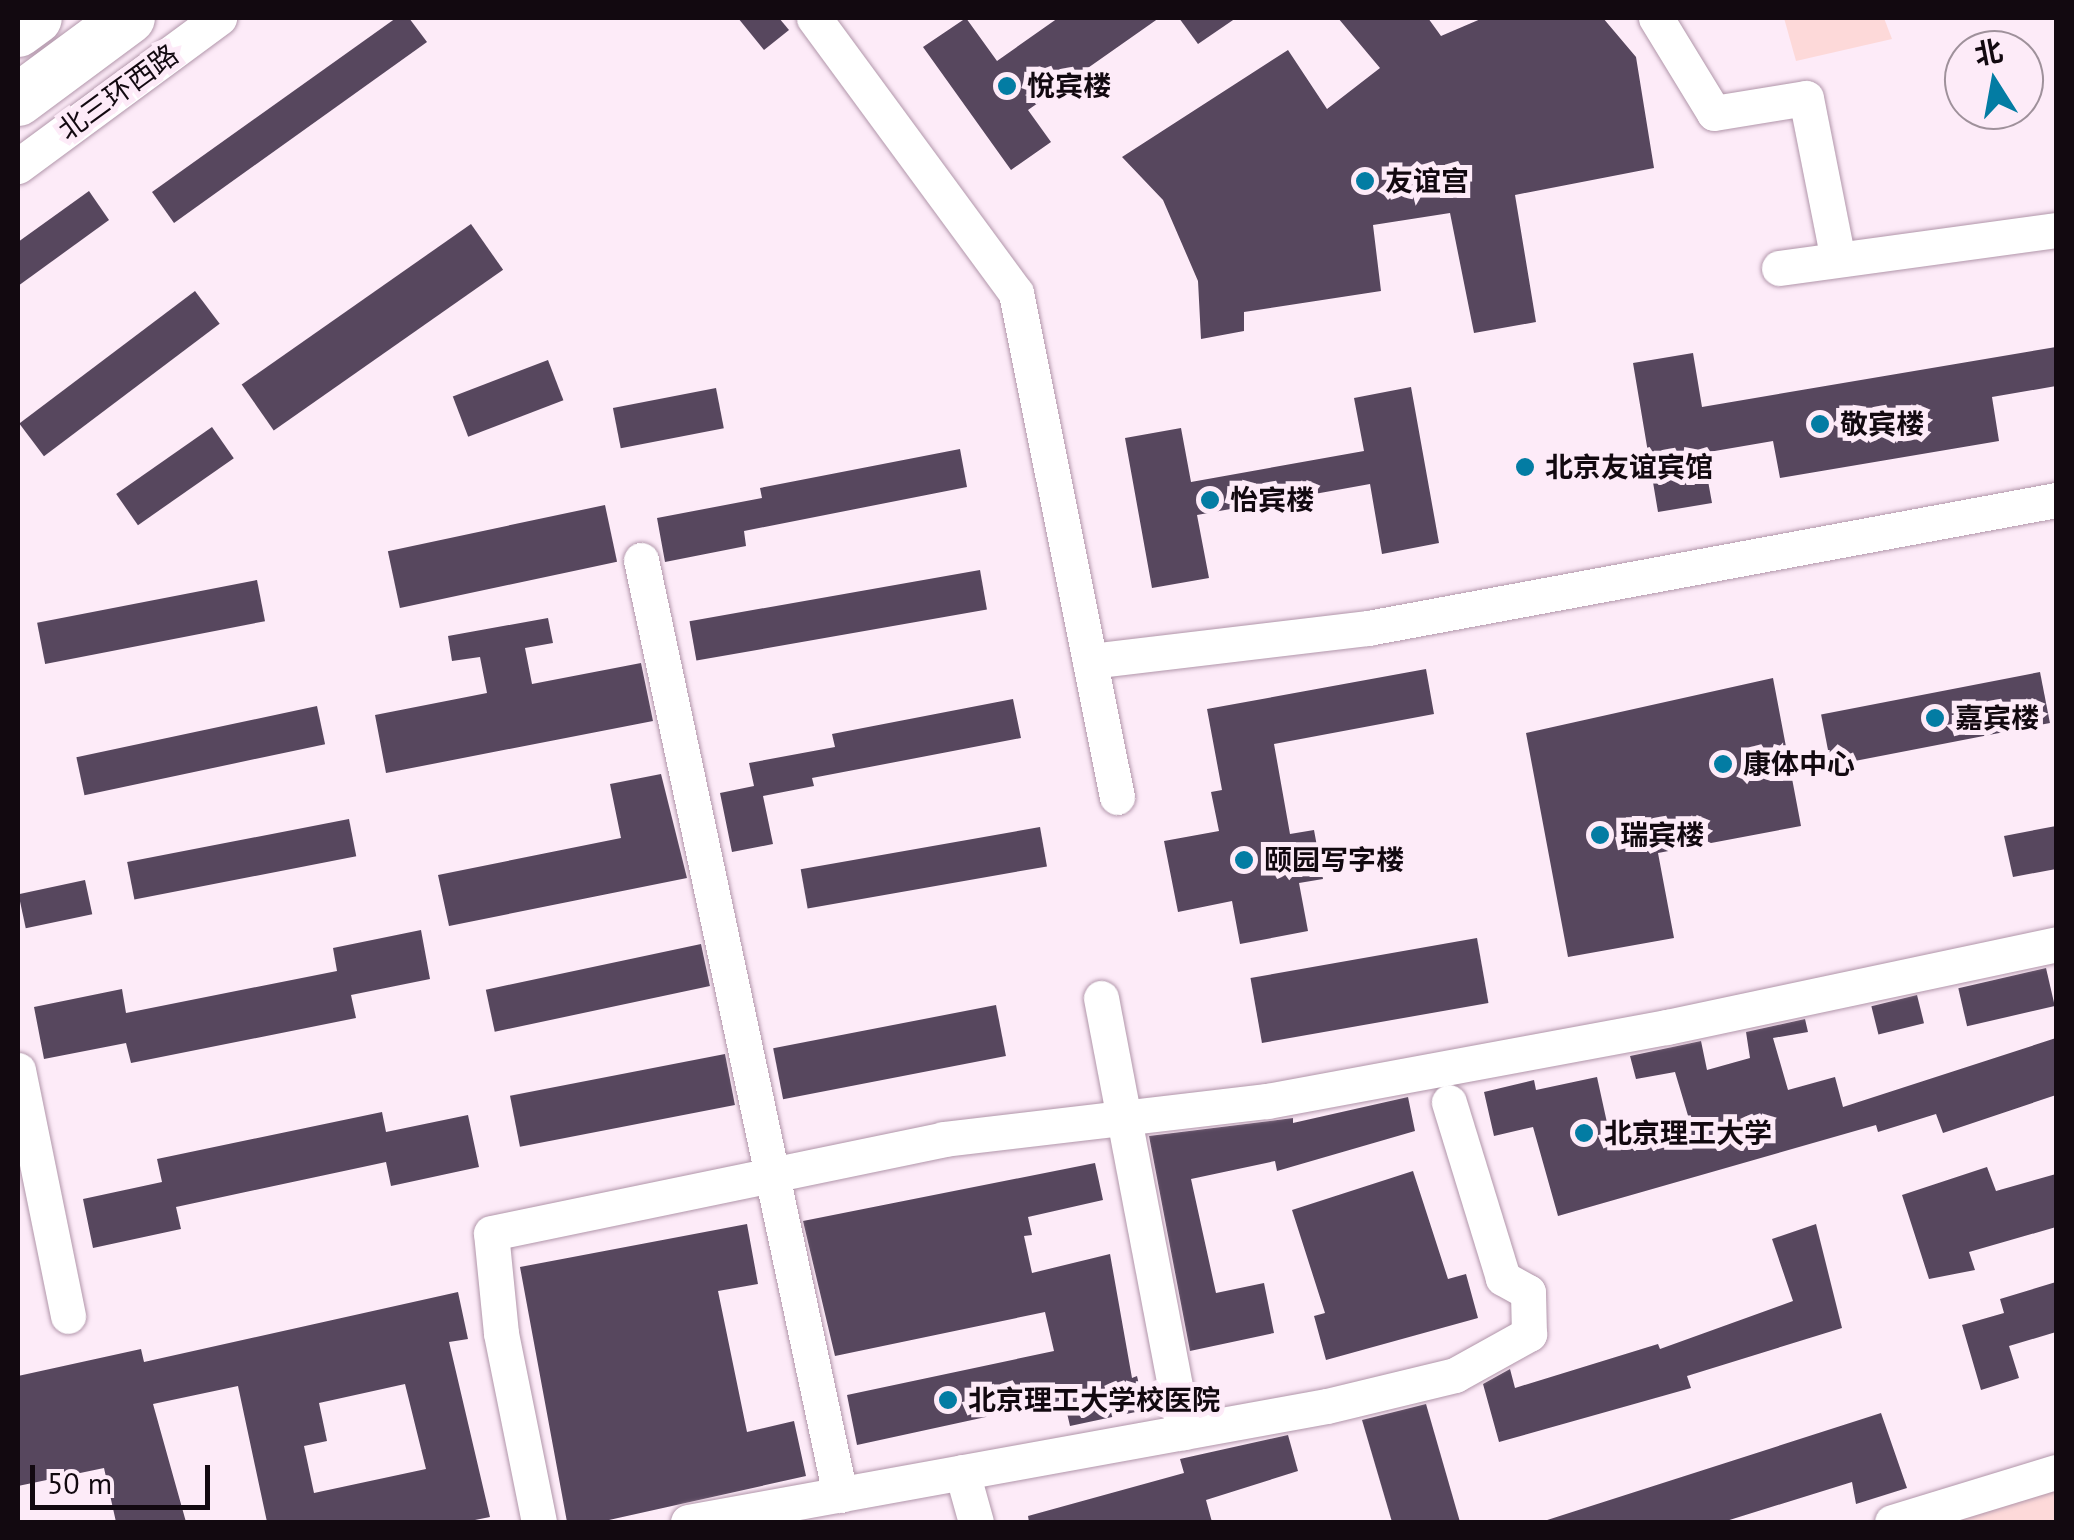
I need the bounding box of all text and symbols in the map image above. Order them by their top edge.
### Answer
north arrow [1944,30,2044,130]
text: 北 [1971,31,2006,73]
street label: 北三环西路 [51,37,185,147]
place label: 悅宾楼 [1027,69,1111,103]
marker: 悅宾楼 [996,75,1018,97]
place label: 友谊宫 [1385,164,1469,198]
marker: 友谊宫 [1354,170,1376,192]
place label: 敬宾楼 [1840,407,1924,441]
marker: 敬宾楼 [1809,413,1831,435]
place label: 北京友谊宾馆 [1545,450,1713,484]
marker: 北京友谊宾馆 [1514,456,1536,478]
place label: 怡宾楼 [1230,483,1314,517]
marker: 怡宾楼 [1199,489,1221,511]
place label: 嘉宾楼 [1955,701,2039,735]
marker: 嘉宾楼 [1924,707,1946,729]
place label: 康体中心 [1743,747,1855,781]
marker: 康体中心 [1712,753,1734,775]
place label: 瑞宾楼 [1620,818,1704,852]
marker: 瑞宾楼 [1589,824,1611,846]
place label: 颐园写字楼 [1264,843,1404,877]
marker: 颐园写字楼 [1233,849,1255,871]
place label: 北京理工大学 [1604,1116,1772,1150]
marker: 北京理工大学 [1573,1122,1595,1144]
place label: 北京理工大学校医院 [968,1383,1220,1417]
marker: 北京理工大学校医院 [937,1389,959,1411]
scale bar [35,1445,215,1507]
text: 50 m [47,1463,112,1502]

